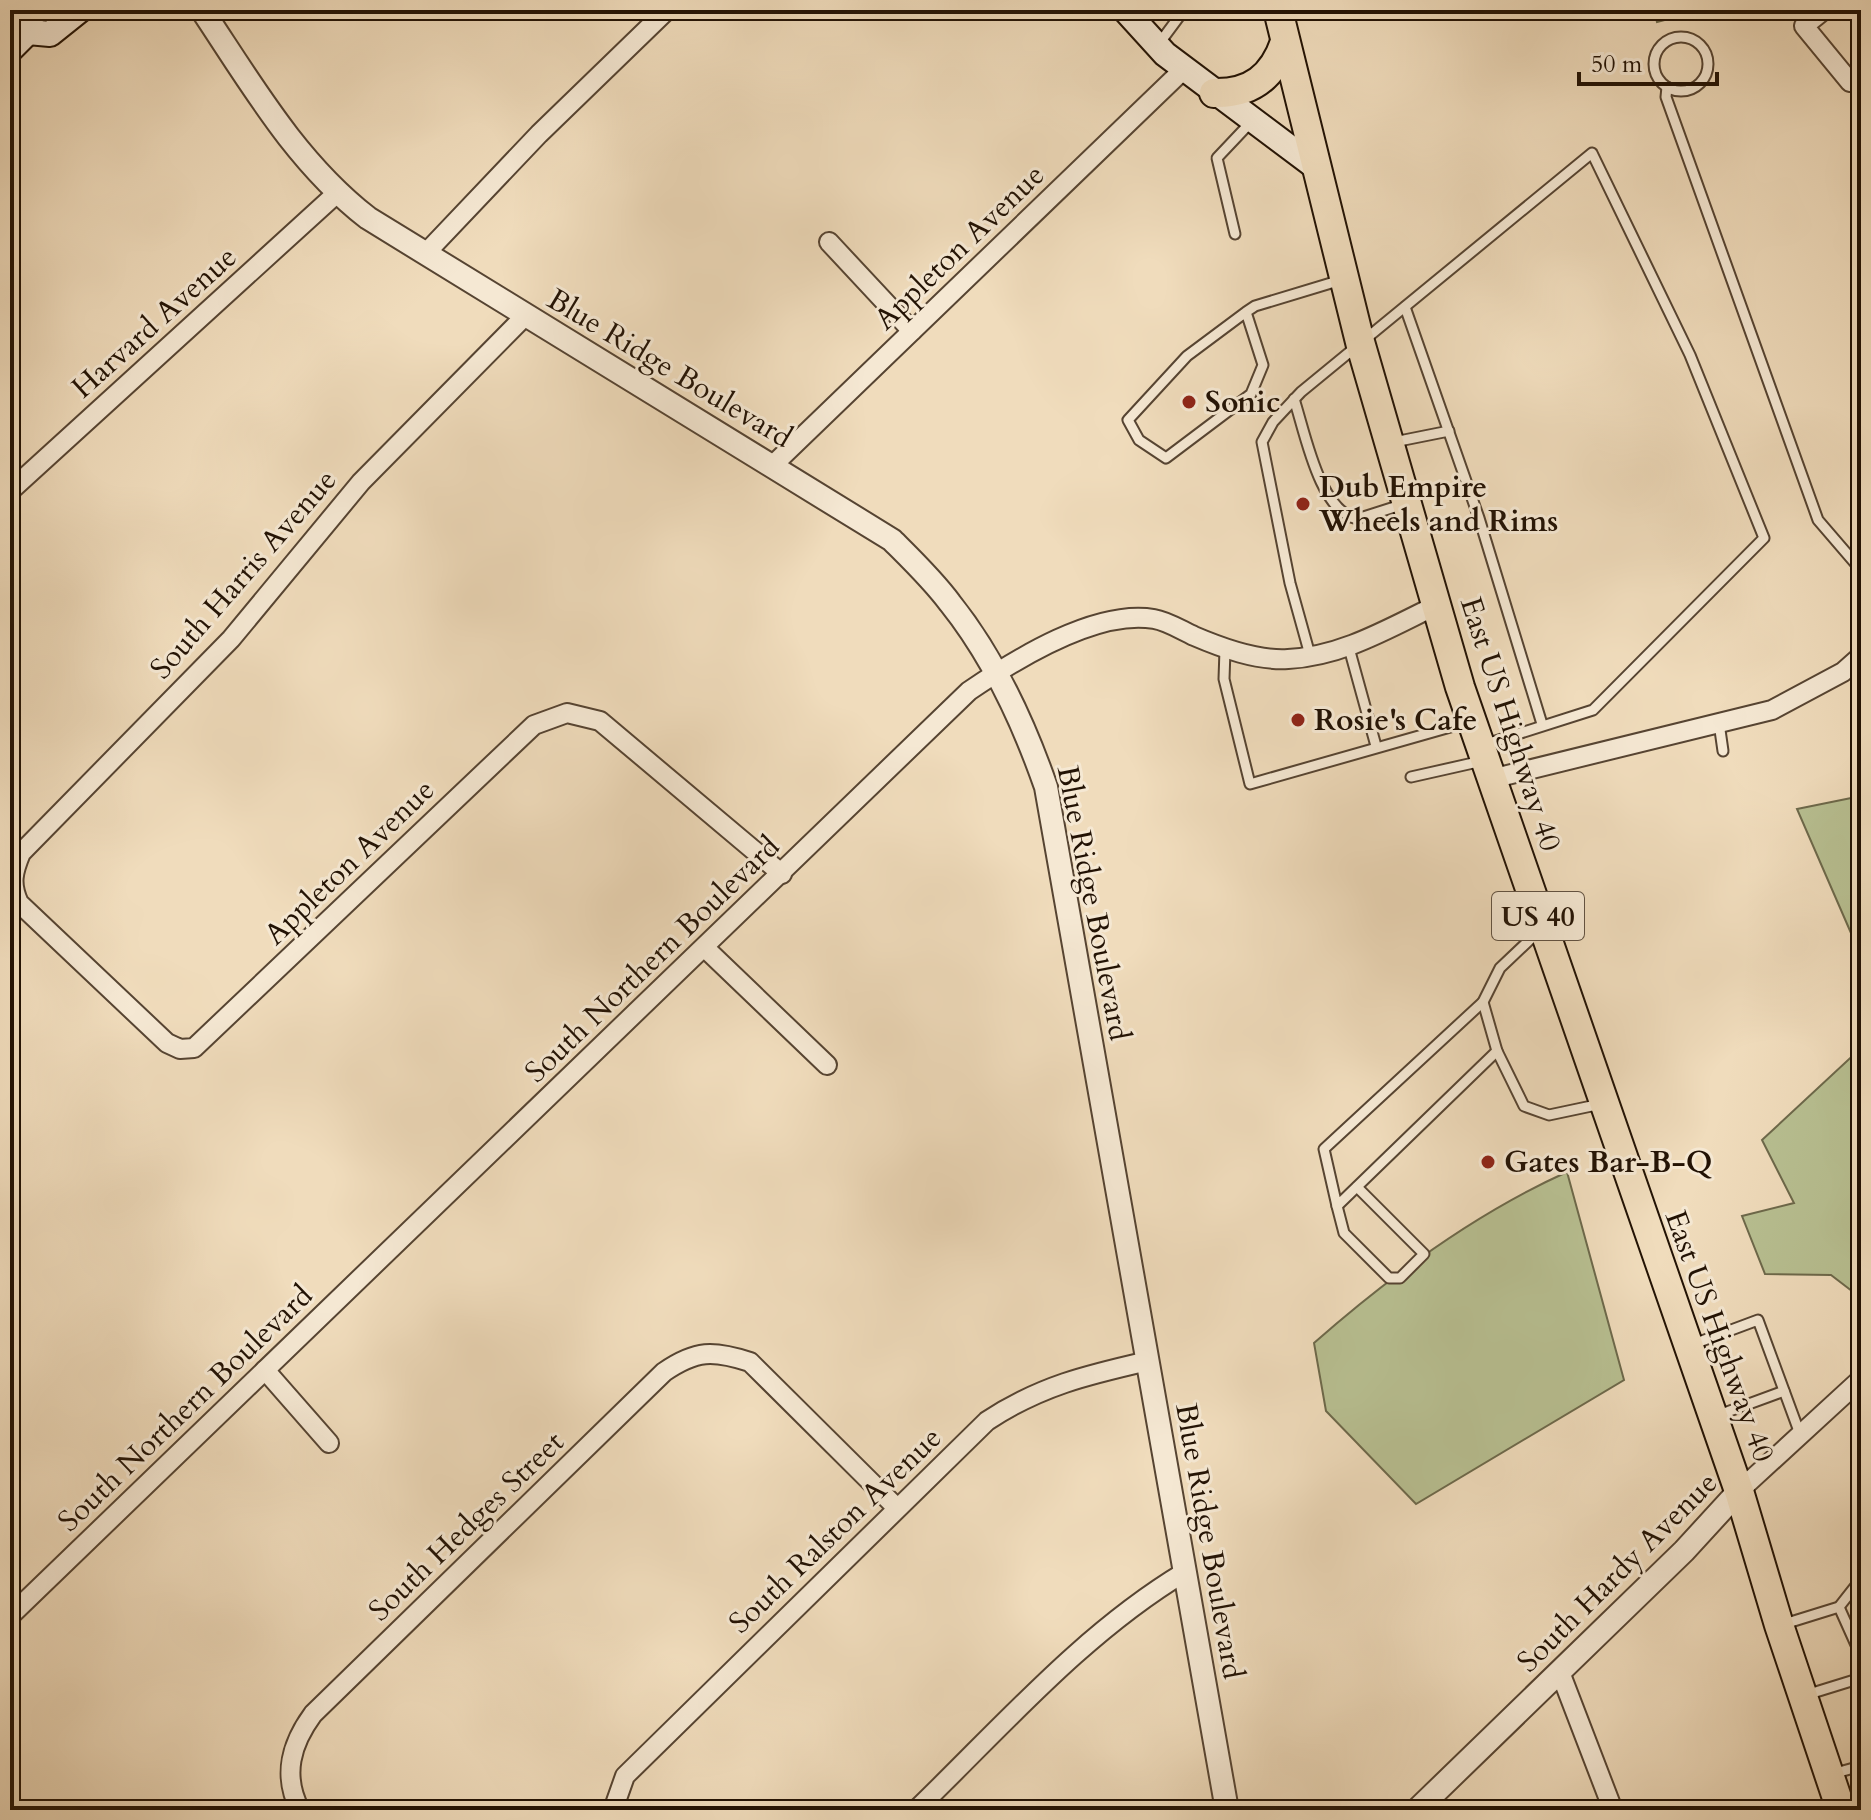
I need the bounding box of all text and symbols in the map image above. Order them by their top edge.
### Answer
scale bar [1579,36,1717,86]
text: 50 m [1591,48,1643,81]
street label: Appleton Avenue [865,155,1054,339]
street label: Harvard Avenue [63,237,246,408]
street label: Blue Ridge Boulevard [540,279,800,458]
place label: Sonic [1205,382,1280,423]
marker: Sonic [1180,393,1198,411]
street label: South Harris Avenue [141,461,346,688]
place label: Dub Empire Wheels and Rims [1318,467,1558,542]
marker: Dub Empire Wheels and Rims [1294,495,1312,513]
street label: East US Highway 40 [1450,592,1571,857]
place label: Rosie's Cafe [1314,700,1477,741]
marker: Rosie's Cafe [1289,711,1307,729]
street label: Blue Ridge Boulevard [1047,762,1140,1044]
street label: Appleton Avenue [255,770,444,954]
street label: South Northern Boulevard [516,827,789,1092]
road number: US 40 [1492,892,1584,940]
place label: Gates Bar-B-Q [1504,1142,1712,1183]
marker: Gates Bar-B-Q [1479,1153,1497,1171]
street label: East US Highway 40 [1655,1205,1784,1468]
street label: South Northern Boulevard [49,1276,322,1541]
street label: Blue Ridge Boulevard [1165,1400,1254,1682]
street label: South Ralston Avenue [720,1418,951,1643]
street label: South Hedges Street [360,1422,573,1630]
street label: South Hardy Avenue [1508,1463,1727,1682]

